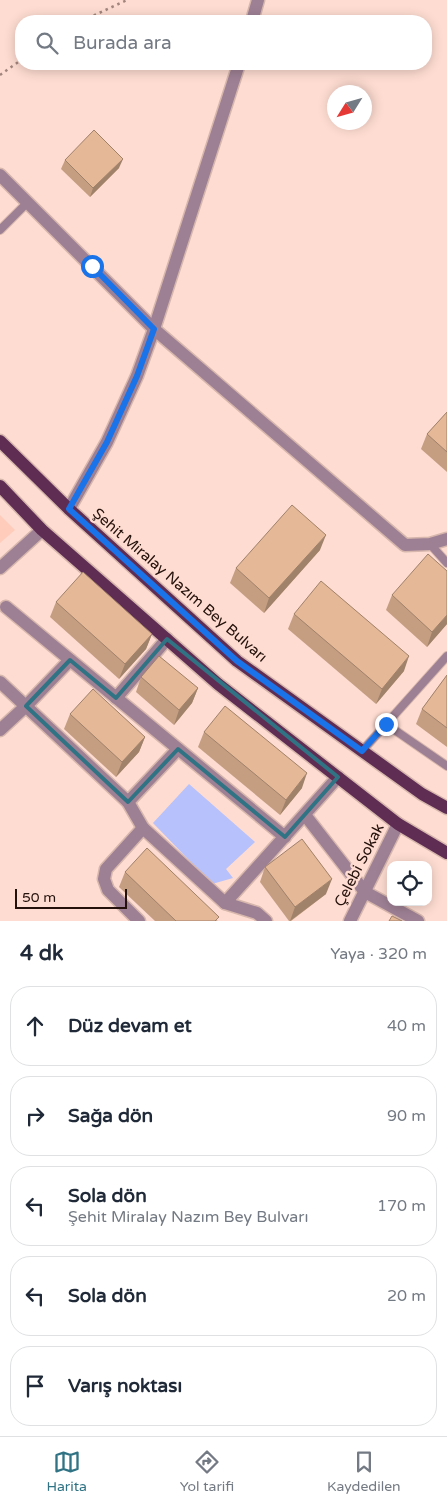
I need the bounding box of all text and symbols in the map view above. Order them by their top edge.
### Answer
search box [15,15,432,70]
icon: search [33,29,61,57]
text: Burada ara [73,32,172,54]
north arrow [327,85,372,130]
route start [81,255,104,278]
street label: Şehit Miralay Nazım Bey Bulvarı [89,504,271,666]
route end [375,713,398,736]
street label: Çelebi Sokak [330,820,388,910]
map controls [387,861,432,906]
button: locate [387,861,432,906]
scale bar [15,886,128,909]
text: 50 m [22,889,56,906]
text: 4 dk [20,941,63,966]
text: Yaya · 320 m [330,944,427,964]
icon: ahead [21,1012,49,1040]
text: Düz devam et [68,1015,192,1037]
text: 40 m [387,1016,426,1036]
icon: right [21,1102,49,1130]
text: Sağa dön [68,1105,153,1127]
text: 90 m [387,1106,426,1126]
text: Sola dön [68,1185,147,1207]
icon: left [21,1192,49,1220]
text: 170 m [377,1196,426,1216]
text: Şehit Miralay Nazım Bey Bulvarı [68,1207,308,1227]
icon: left [21,1282,49,1310]
text: Sola dön [68,1285,147,1307]
text: 20 m [387,1286,426,1306]
icon: arrive [21,1372,49,1400]
text: Varış noktası [68,1375,182,1397]
tab: Harita [46,1448,87,1495]
tab: Yol tarifi [180,1448,234,1495]
tab: Kaydedilen [327,1448,401,1495]

